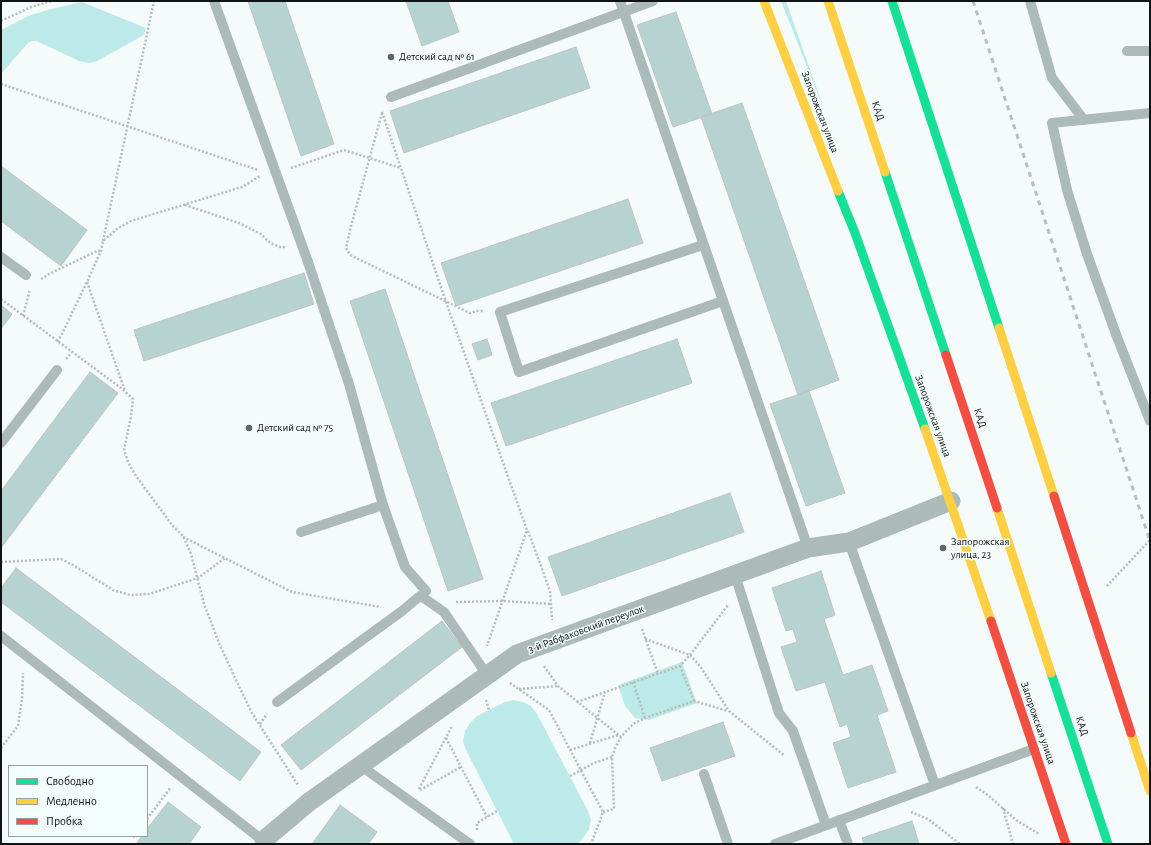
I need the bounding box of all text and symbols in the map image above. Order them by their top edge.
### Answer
place label: Детский сад № 61 [399,50,475,64]
marker: Детский сад № 61 [386,52,396,62]
street label: Запорожская улица [798,69,842,155]
street label: КАД [869,99,887,123]
street label: Запорожская улица [912,373,954,459]
street label: КАД [971,406,989,430]
place label: Детский сад № 75 [257,421,333,435]
marker: Детский сад № 75 [244,423,254,433]
place label: Запорожская улица, 23 [951,535,1009,561]
marker: Запорожская улица, 23 [938,543,948,553]
street label: 3-й Рабфаковский переулок [526,602,646,656]
street label: Запорожская улица [1018,680,1058,766]
street label: КАД [1073,714,1091,738]
legend [8,765,148,837]
text: Свободно [46,775,94,787]
text: Медленно [46,795,97,807]
text: Пробка [46,815,83,827]

